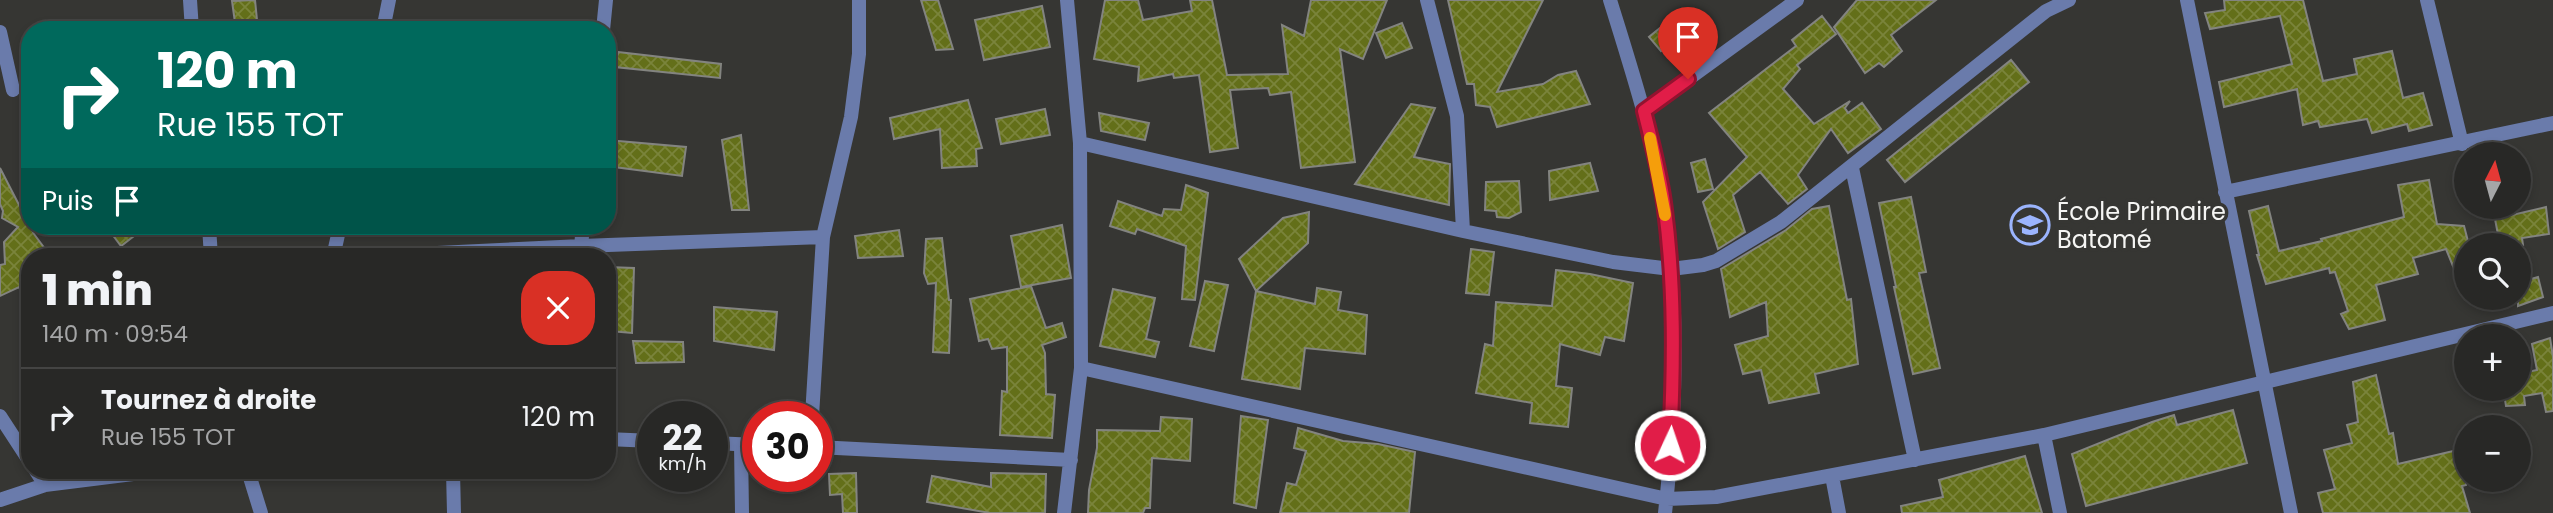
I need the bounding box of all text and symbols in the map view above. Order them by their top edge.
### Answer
pin [1658,7,1718,79]
icon: arrive [1669,18,1707,56]
text: 120 m [157,37,298,105]
icon: right [42,49,133,140]
text: Rue 155 TOT [157,102,344,147]
north arrow [2454,142,2530,219]
map controls [2454,142,2531,492]
icon: arrive [108,182,146,220]
text: Puis [42,183,94,219]
place label: École Primaire Batomé [2057,195,2226,256]
school or university icon: École Primaire Batomé [2009,204,2051,246]
button: search [2454,233,2531,310]
text: 1 min [42,261,153,320]
button: close [521,271,595,345]
text: 140 m · 09:54 [42,318,188,350]
button: + [2454,324,2531,401]
text: Tournez à droite [101,382,316,418]
icon: right [42,398,80,436]
text: 120 m [522,399,595,435]
speed limit sign: 30 [742,401,833,492]
position arrow [1633,408,1707,482]
text: 22 [663,413,702,462]
button: − [2454,415,2531,492]
text: Rue 155 TOT [101,421,235,453]
text: km/h [659,451,706,476]

